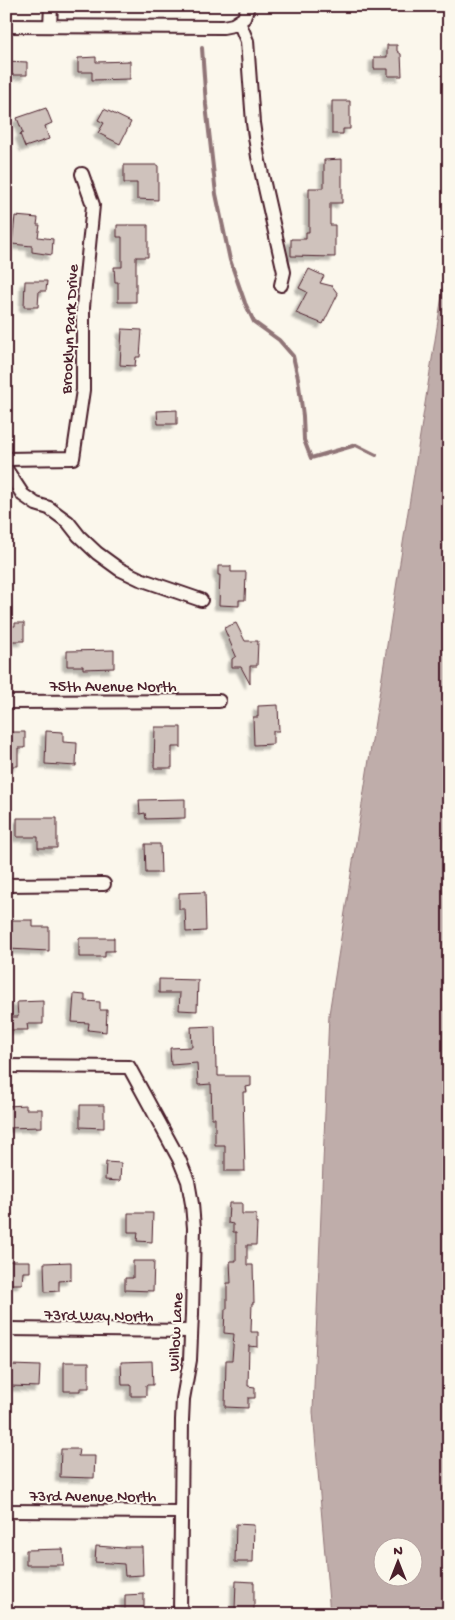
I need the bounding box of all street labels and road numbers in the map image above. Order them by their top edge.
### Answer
street label: Brooklyn Park Drive [59,263,84,395]
street label: 75th Avenue North [48,679,177,698]
street label: Willow Lane [166,1291,189,1372]
street label: 73rd Way North [43,1307,154,1328]
street label: 73rd Avenue North [29,1489,157,1508]

